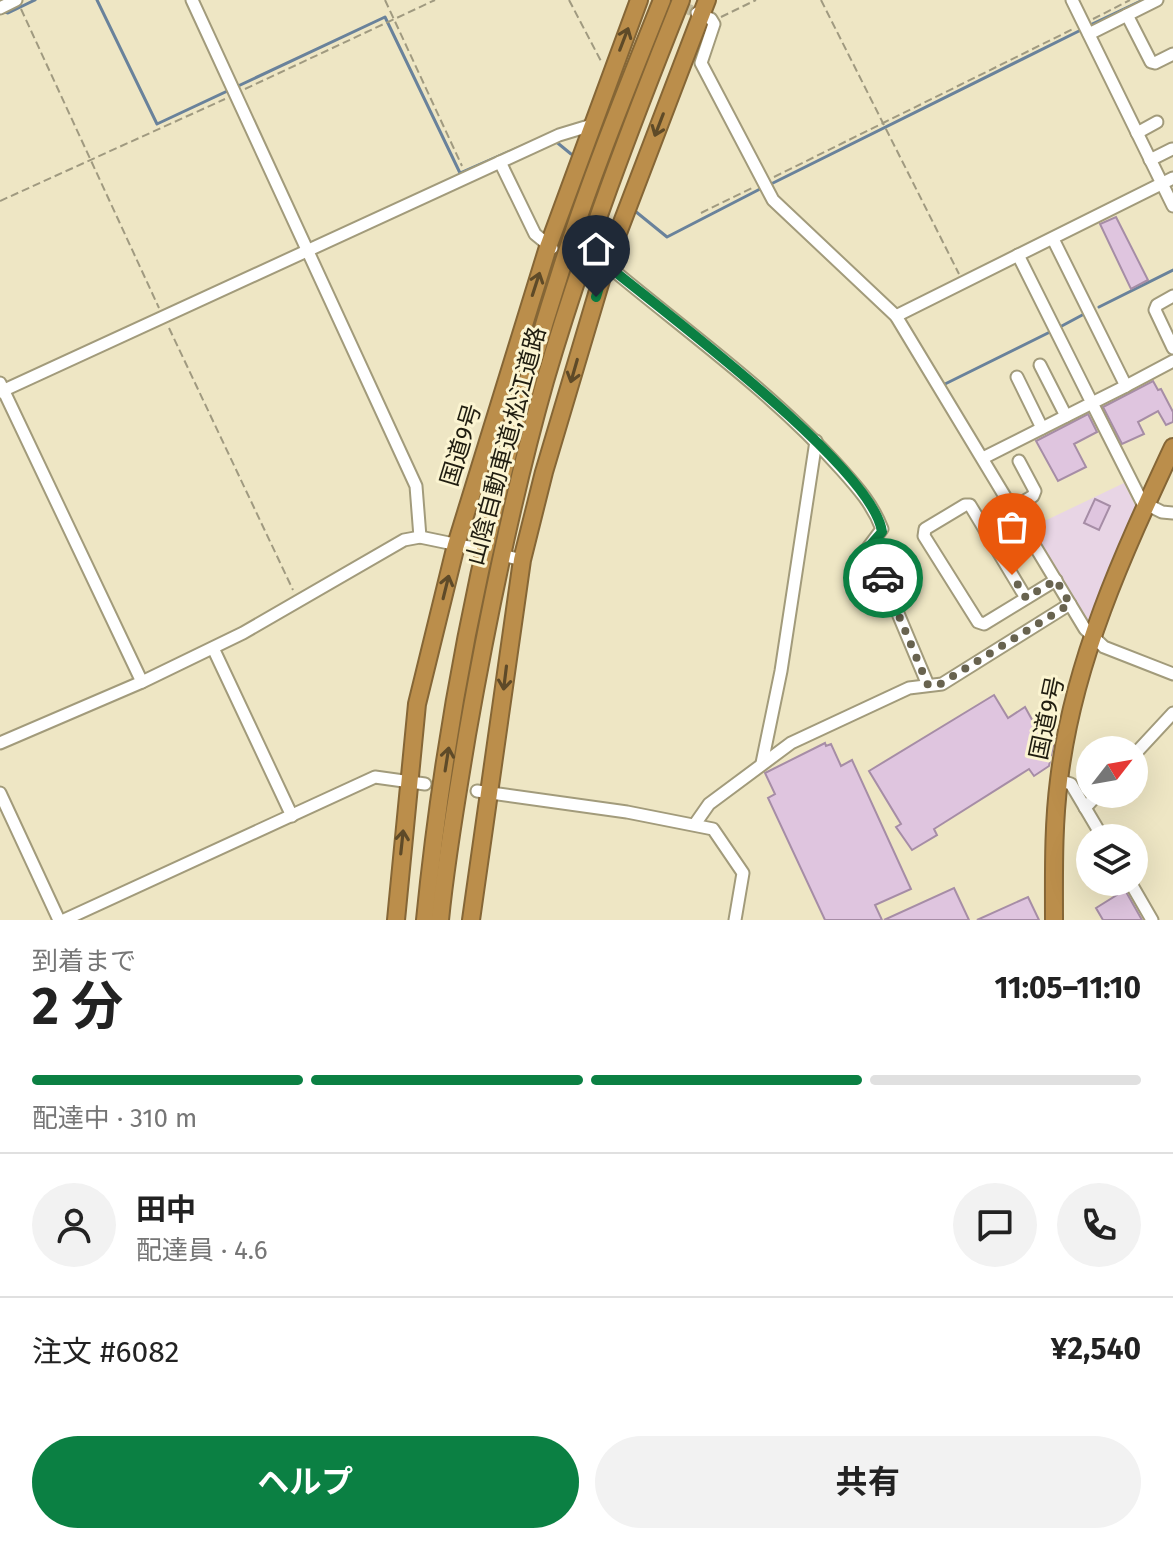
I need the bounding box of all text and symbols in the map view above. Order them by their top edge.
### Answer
one-way arrow [618,27,632,52]
one-way arrow [651,112,665,137]
pin [562,215,630,297]
icon: home [574,227,618,271]
one-way arrow [530,272,545,297]
street label: 山陰自動車道;松江道路 [461,324,551,568]
one-way arrow [566,357,581,383]
street label: 国道9号 [435,400,487,490]
pin [978,493,1046,575]
icon: bag [990,505,1034,549]
courier [843,538,923,618]
icon: car [861,556,905,600]
one-way arrow [439,574,454,600]
one-way arrow [498,665,513,691]
street label: 国道9号 [1025,674,1069,762]
north arrow [1076,736,1148,808]
map controls [1076,736,1148,896]
one-way arrow [440,747,455,773]
button: layers [1076,824,1148,896]
one-way arrow [394,829,409,856]
text: 到着まで [32,946,136,977]
text: 11:05–11:10 [994,970,1141,1006]
text: 2 分 [32,975,123,1038]
text: 配達中 · 310 m [32,1103,197,1134]
button: person [32,1183,116,1267]
button: chat [953,1183,1037,1267]
button: phone [1057,1183,1141,1267]
text: 田中 [136,1192,196,1228]
text: 配達員 · 4.6 [136,1235,268,1266]
text: ¥2,540 [1051,1331,1141,1367]
text: 注文 #6082 [32,1334,179,1370]
button: ヘルプ [32,1436,579,1528]
button: 共有 [595,1436,1141,1528]

